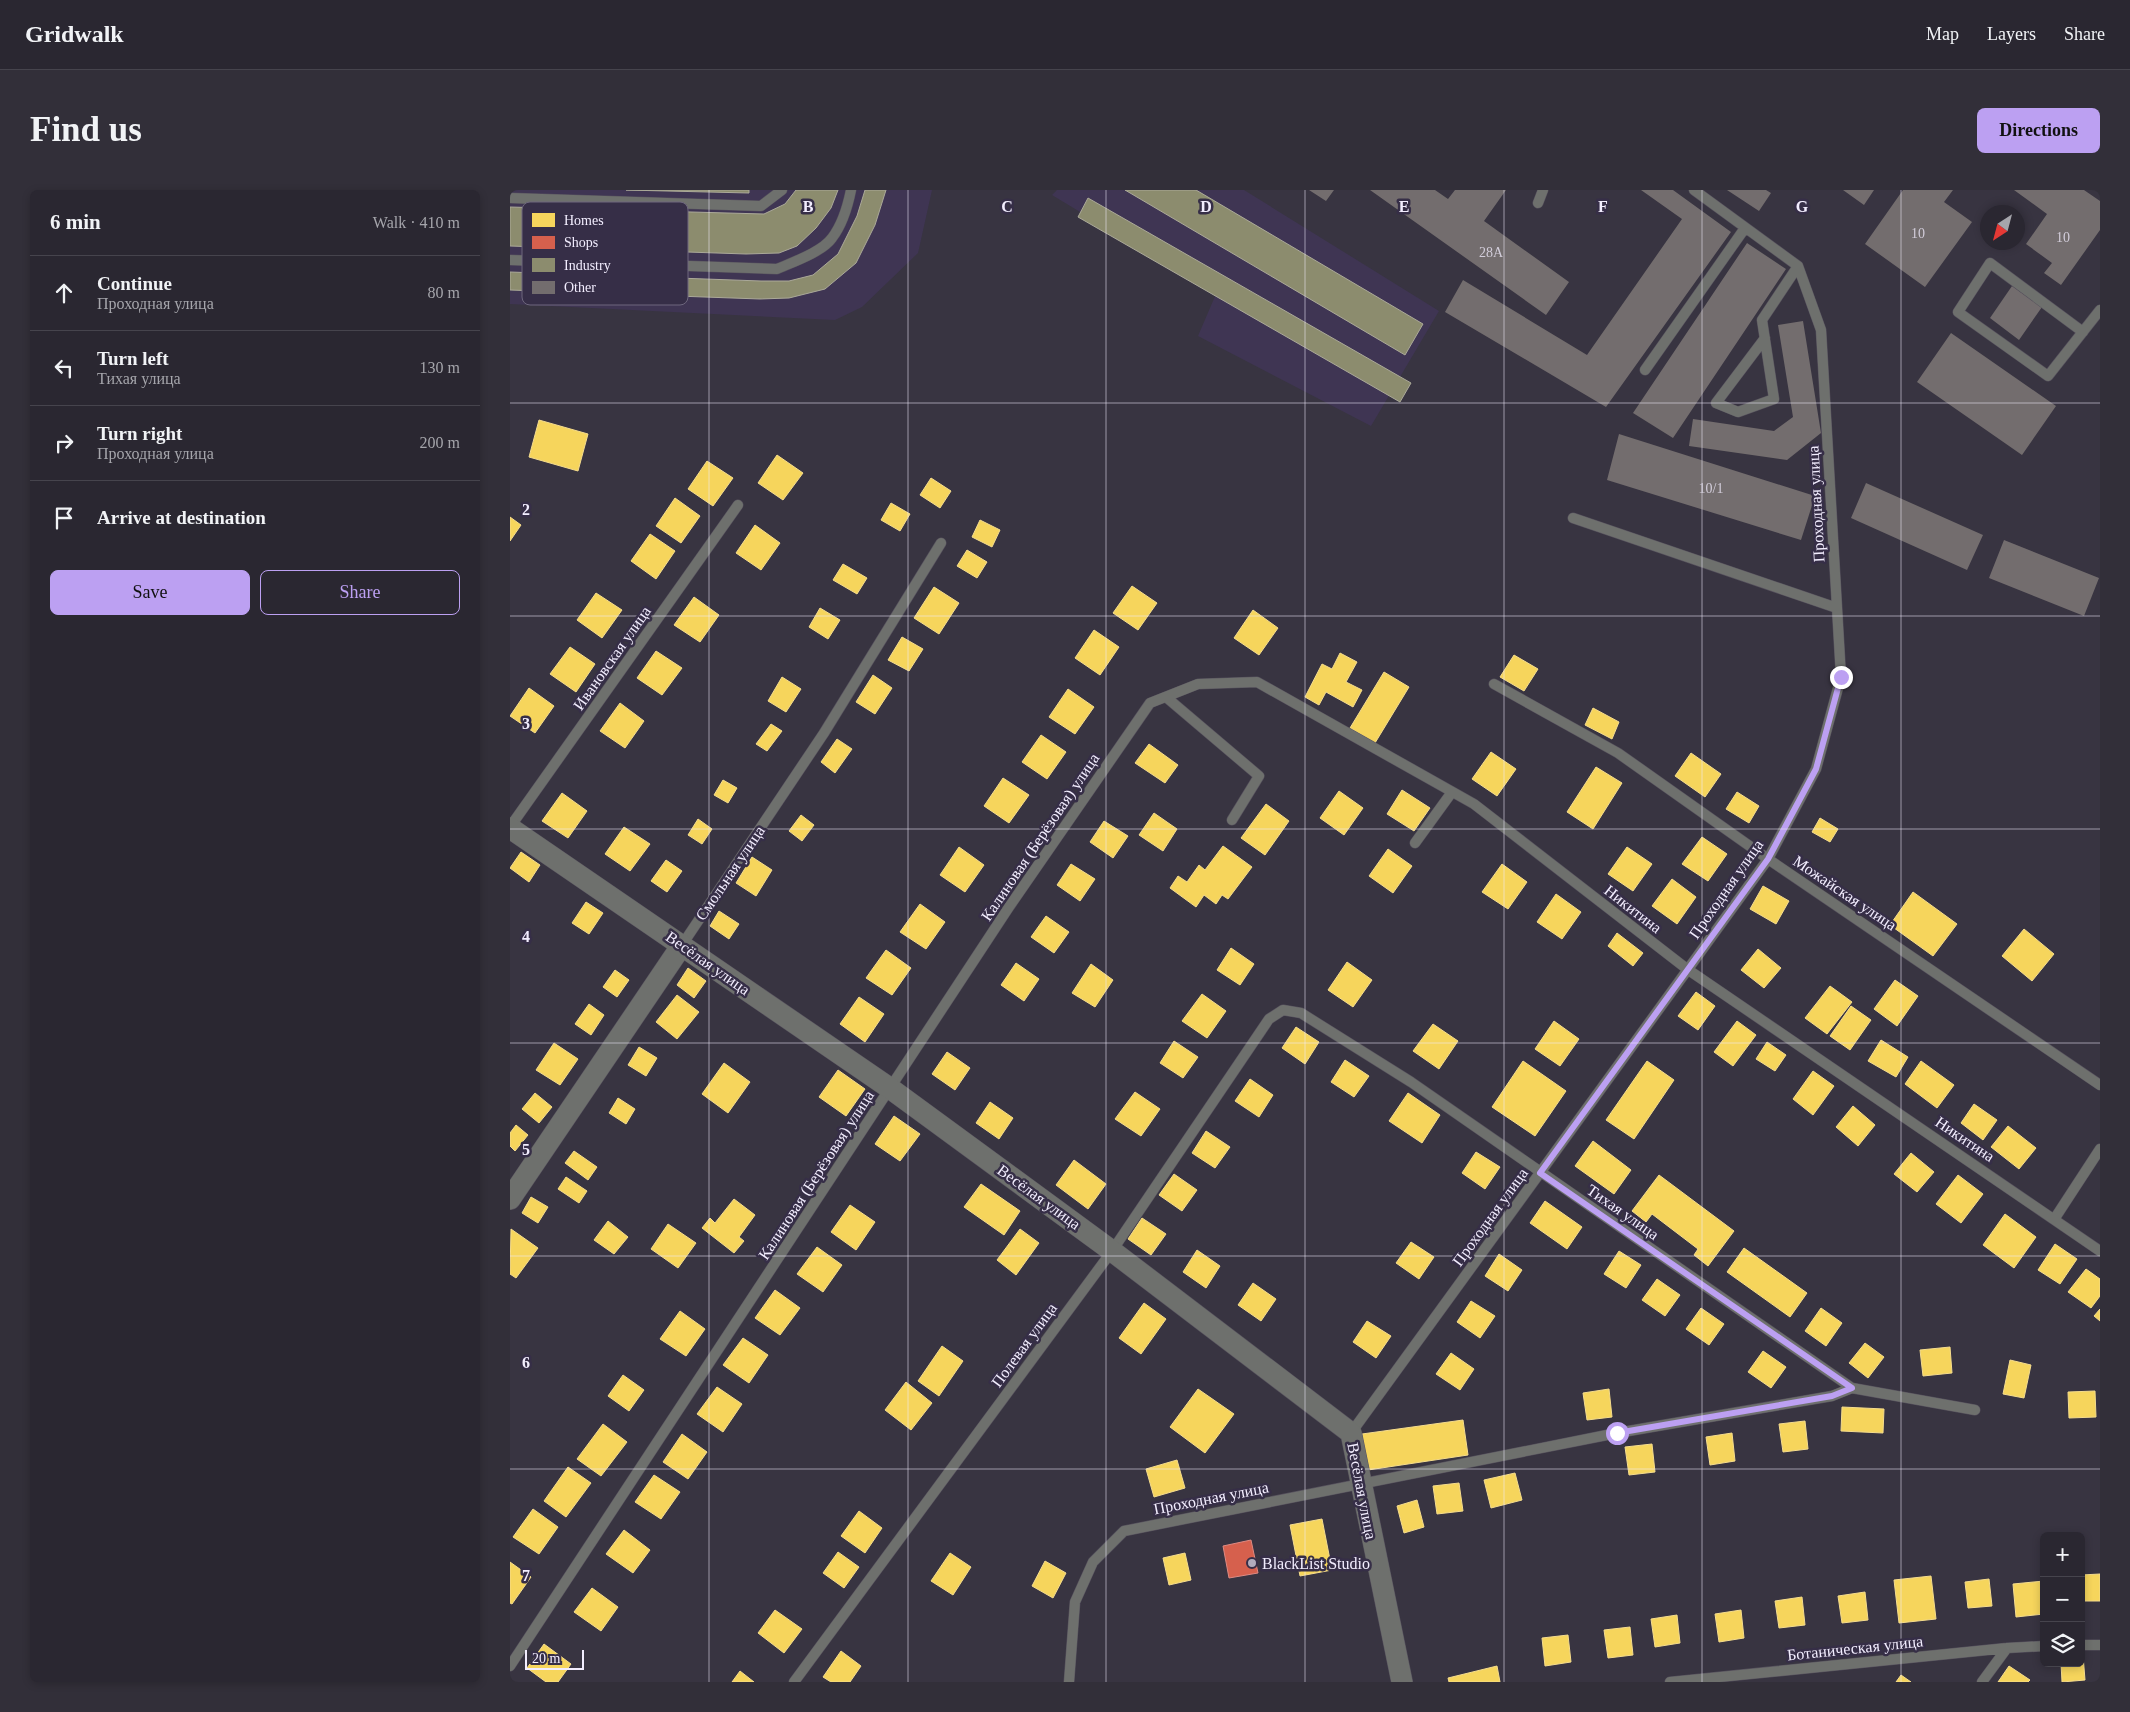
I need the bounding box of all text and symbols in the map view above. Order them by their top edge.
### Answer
text: Gridwalk [25,21,124,47]
text: Map [1926,24,1959,44]
text: Layers [1987,24,2036,44]
text: Share [2064,24,2105,44]
button: Directions [1977,108,2100,153]
text: Find us [30,110,142,149]
text: B [803,198,814,215]
text: C [1001,198,1013,215]
text: D [1200,198,1212,215]
text: E [1399,198,1409,215]
text: F [1598,198,1608,215]
text: G [1796,198,1809,215]
legend [522,202,688,305]
north arrow [1980,205,2025,250]
text: 6 min [50,210,101,234]
text: Homes [564,213,604,228]
text: Walk · 410 m [373,214,460,231]
house number: 10 [1911,226,1925,241]
house number: 10 [2056,230,2070,245]
text: Shops [564,235,598,250]
house number: 28А [1479,245,1504,260]
text: Industry [564,258,611,273]
text: Continue [97,273,172,294]
icon: ahead [50,279,78,307]
text: Other [564,280,596,295]
text: 80 m [428,284,460,301]
text: Проходная улица [97,295,214,312]
text: Turn left [97,348,169,369]
icon: left [50,354,78,382]
text: 130 m [420,359,460,376]
text: Тихая улица [97,370,181,387]
text: Turn right [97,423,182,444]
icon: right [50,429,78,457]
text: 200 m [420,434,460,451]
text: Проходная улица [97,445,214,462]
street label: Проходная улица [1804,445,1829,563]
house number: 10/1 [1699,481,1723,496]
text: 2 [522,501,530,518]
icon: arrive [50,504,78,532]
text: Arrive at destination [97,507,266,528]
button: Save [50,570,250,615]
button: Share [260,570,460,615]
street label: Ивановская улица [570,603,655,714]
route end [1830,666,1853,689]
text: 3 [522,715,530,732]
street label: Калиновая (Берёзовая) улица [978,750,1103,924]
street label: Смольная улица [692,822,769,924]
street label: Проходная улица [1686,836,1767,942]
street label: Можайская улица [1790,852,1900,935]
street label: Никитина [1601,881,1665,937]
text: 4 [522,928,530,945]
street label: Весёлая улица [662,928,753,999]
street label: Калиновая (Берёзовая) улица [755,1087,878,1263]
street label: Никитина [1932,1113,1998,1165]
text: 5 [522,1141,530,1158]
street label: Весёлая улица [994,1161,1084,1234]
street label: Проходная улица [1449,1165,1532,1270]
street label: Тихая улица [1583,1181,1662,1244]
street label: Полевая улица [988,1300,1061,1391]
text: 6 [522,1354,530,1371]
route start [1606,1422,1629,1445]
street label: Весёлая улица [1343,1441,1380,1541]
street label: Проходная улица [1152,1479,1270,1518]
map controls [2040,1532,2085,1667]
button: + [2040,1532,2085,1577]
place label: BlackList Studio [1262,1555,1370,1572]
marker: BlackList Studio [1246,1557,1258,1569]
text: 7 [522,1567,530,1584]
button: − [2040,1577,2085,1622]
button: layers [2040,1622,2085,1667]
street label: Ботаническая улица [1786,1632,1924,1665]
scale bar [525,1647,584,1670]
text: 20 m [532,1651,560,1666]

